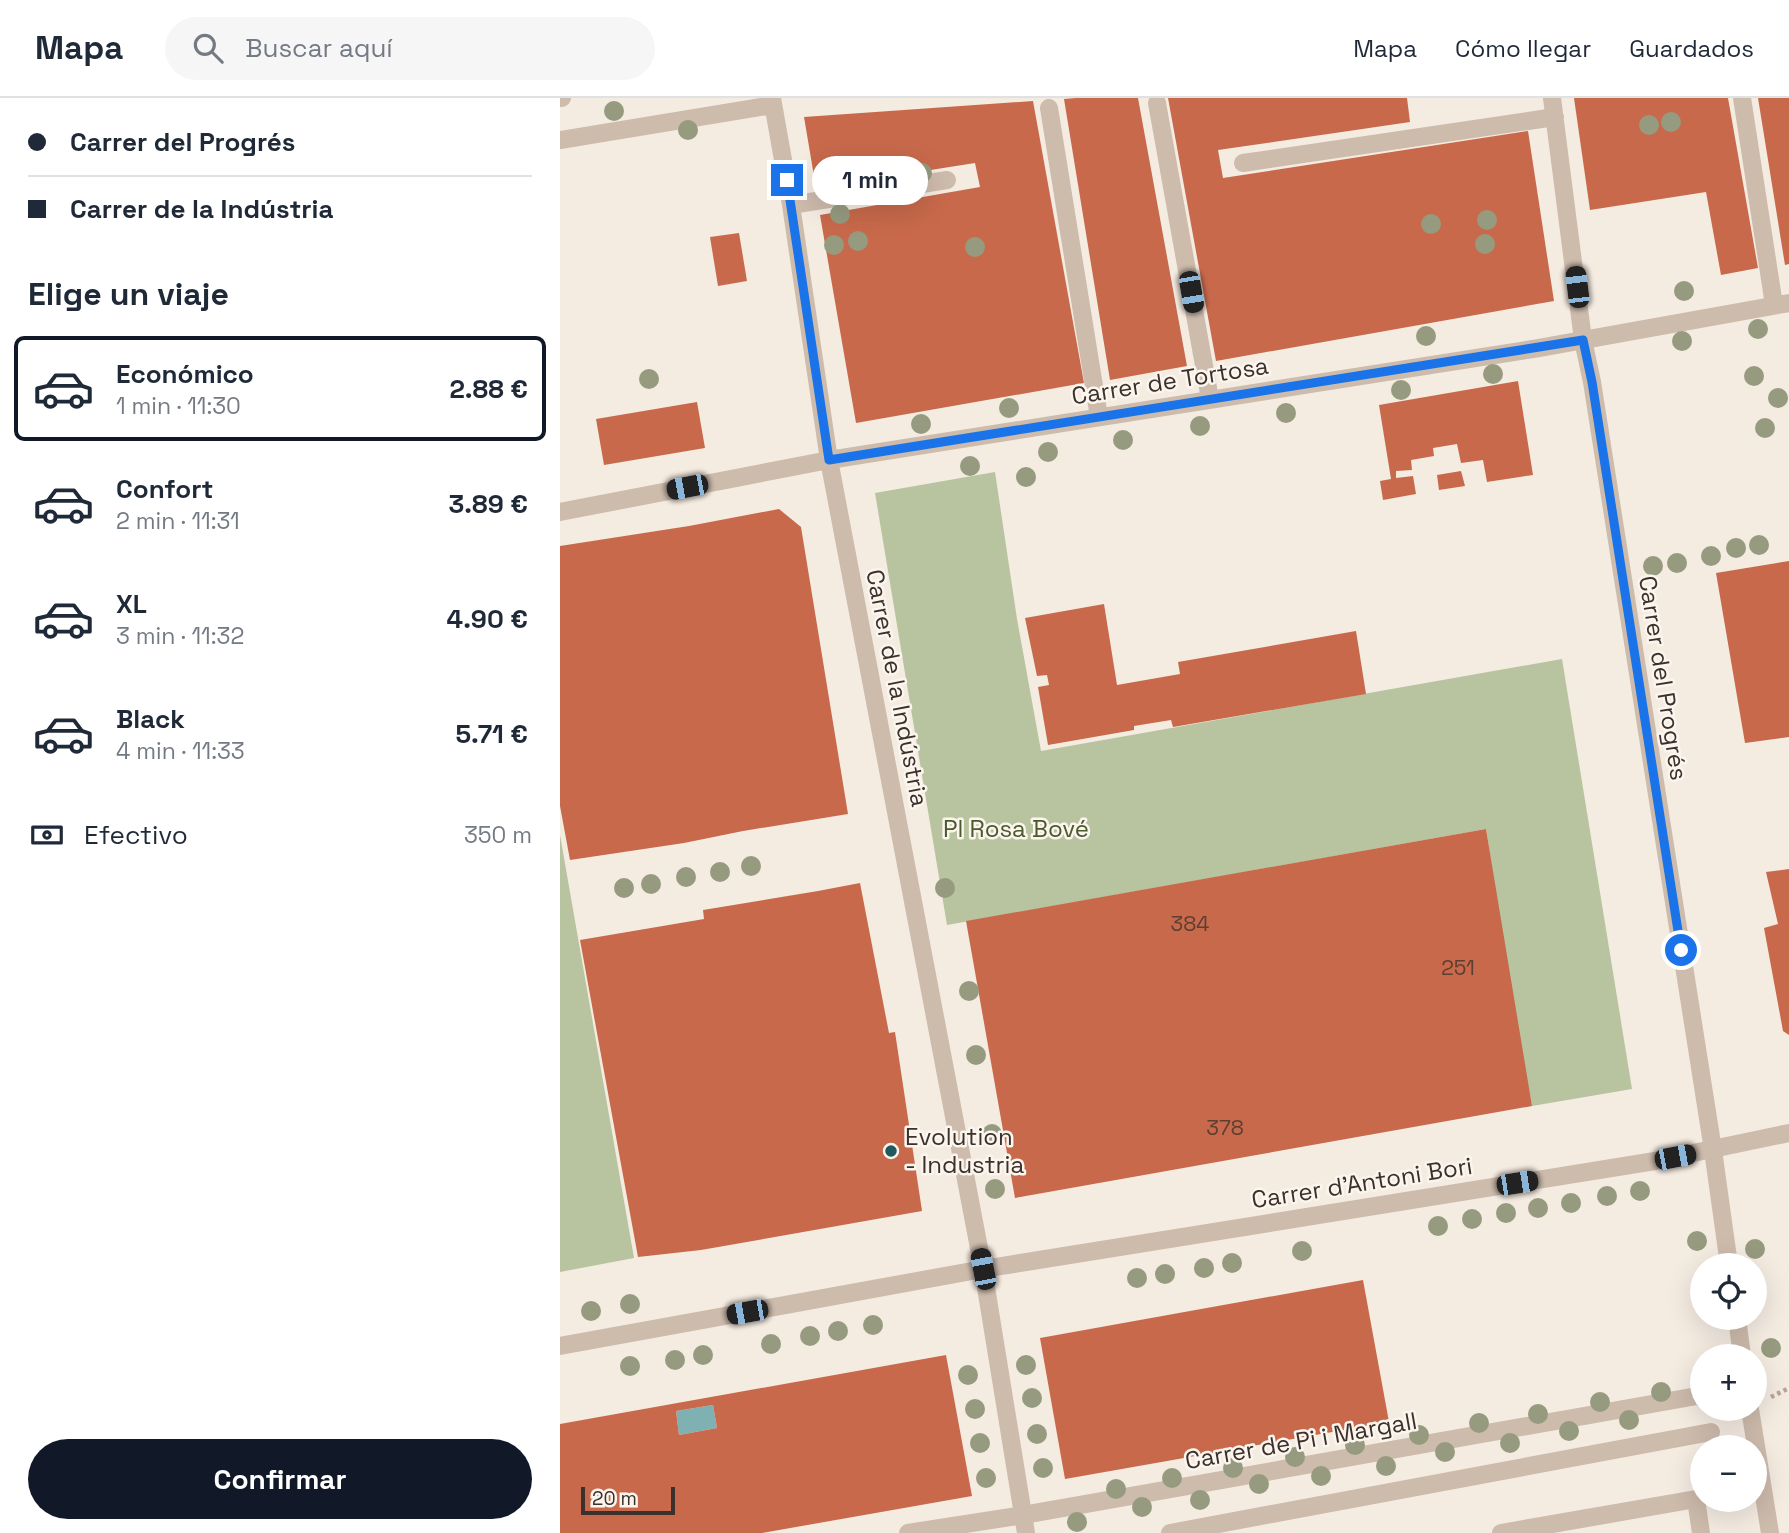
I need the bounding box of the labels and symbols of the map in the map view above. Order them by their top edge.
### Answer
callout: 1 min [812,155,927,204]
route end [771,164,803,196]
car [1565,265,1590,309]
car [1178,269,1205,315]
street label: Carrer de Tortosa [1069,350,1271,411]
car [665,473,710,501]
street label: Carrer de la Indústria [859,567,936,809]
street label: Carrer del Progrés [1632,573,1695,782]
park label: Pl Rosa Bové [943,813,1089,844]
house number: 384 [1171,910,1209,937]
route start [1665,934,1697,966]
house number: 251 [1441,954,1475,981]
house number: 378 [1206,1114,1244,1141]
place label: Evolution - Industria [905,1121,1024,1180]
marker: Evolution - Industria [883,1143,899,1159]
car [1653,1143,1698,1171]
street label: Carrer d'Antoni Bori [1249,1150,1474,1215]
car [1495,1169,1540,1197]
car [969,1246,998,1292]
car [725,1298,770,1326]
street label: Carrer de Pi i Margall [1183,1405,1419,1476]
scale bar [581,1484,676,1516]

